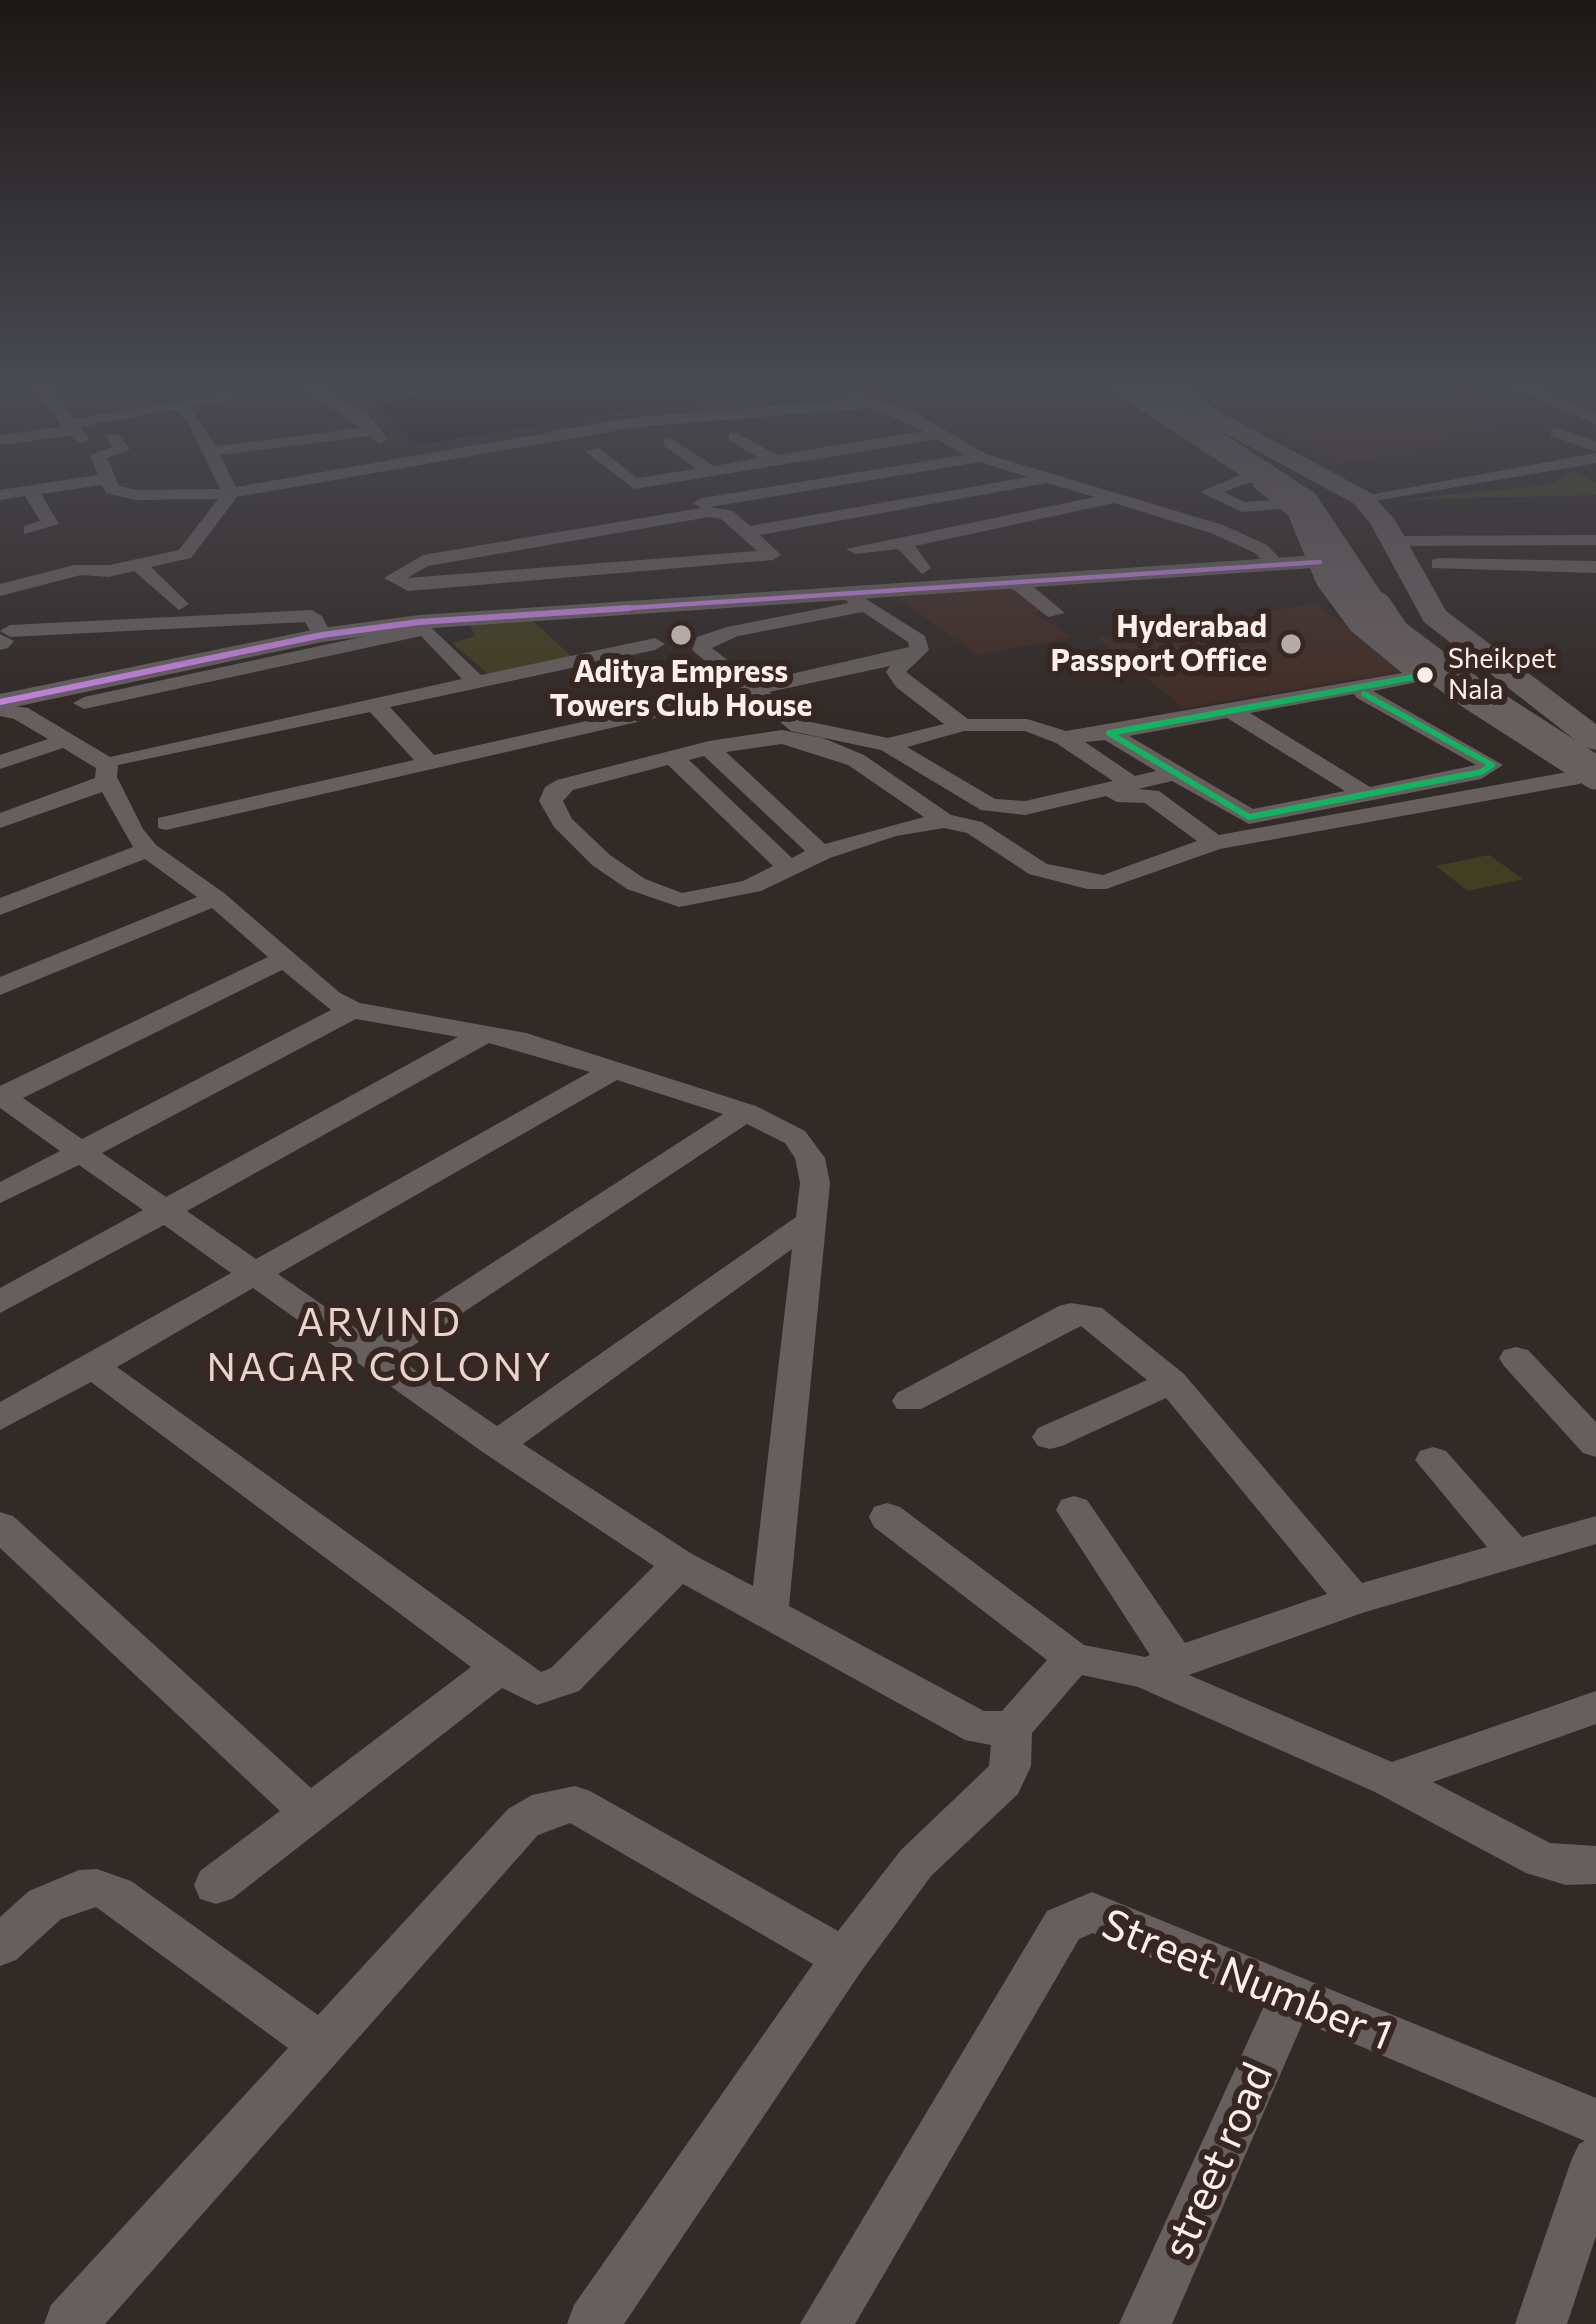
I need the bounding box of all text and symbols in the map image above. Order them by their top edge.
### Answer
place label: Hyderabad Passport Office [1051,609,1267,680]
marker: Aditya Empress Towers Club House [668,622,694,648]
marker: Hyderabad Passport Office [1278,631,1304,657]
place label: Sheikpet Nala [1448,643,1556,706]
place label: Aditya Empress Towers Club House [550,654,812,724]
marker: Sheikpet Nala [1414,664,1436,686]
district label: ARVIND NAGAR COLONY [206,1300,554,1391]
street label: Street Number 1 [1095,1899,1399,2061]
street label: street road [1152,2055,1284,2267]

